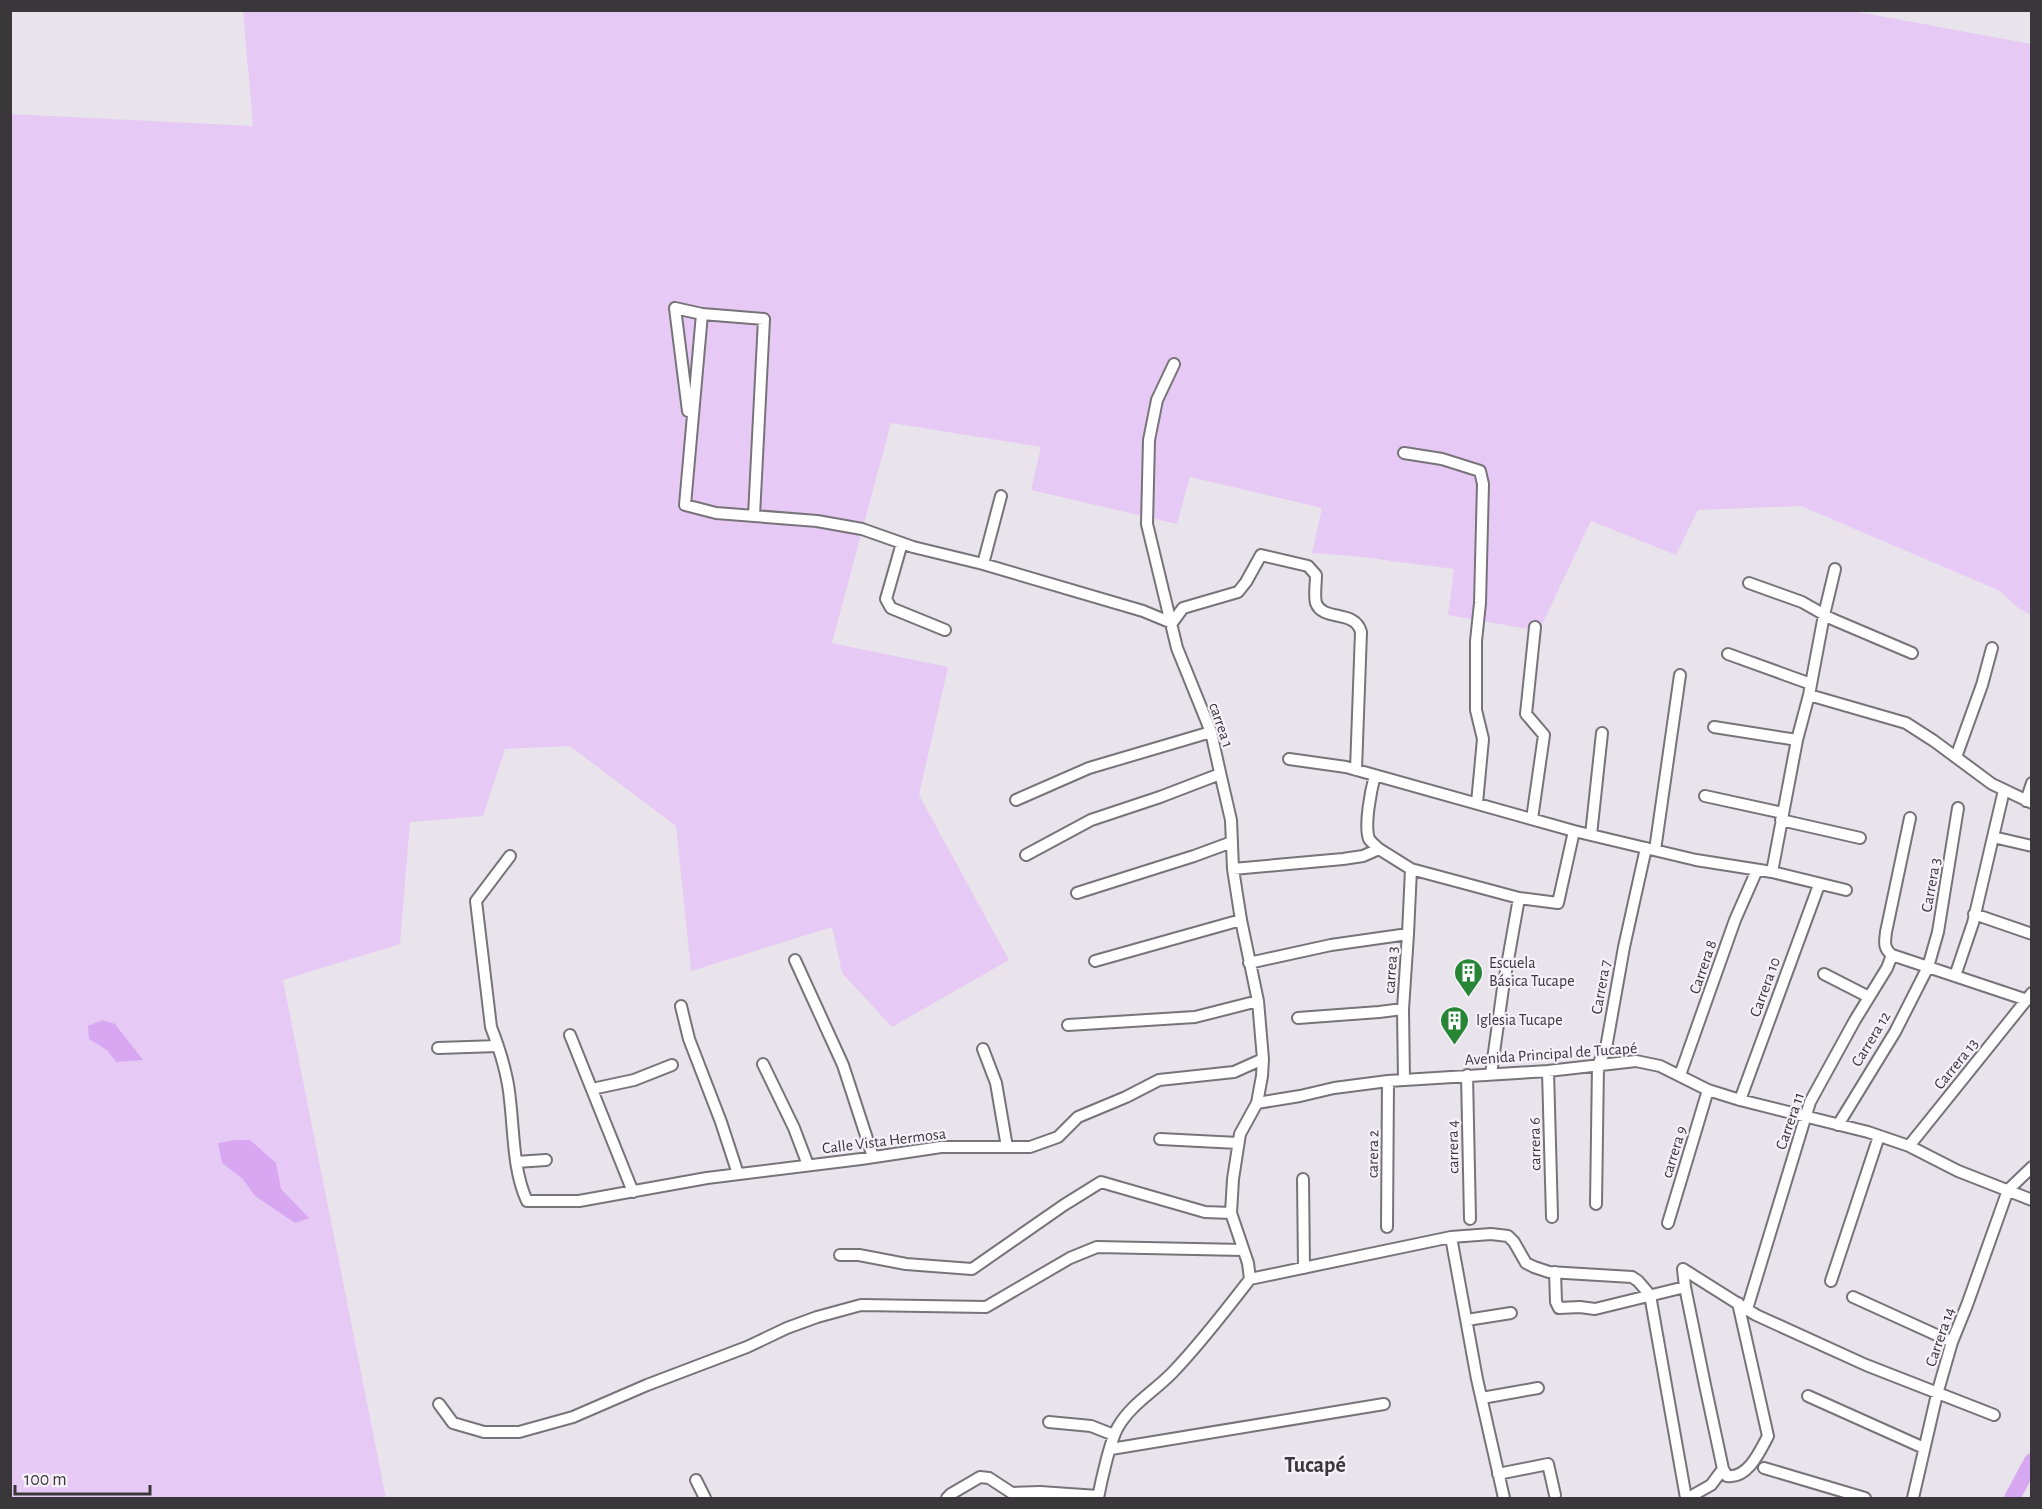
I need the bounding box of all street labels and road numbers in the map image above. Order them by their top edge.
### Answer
street label: carrea 1 [1206,700,1236,750]
street label: Carrera 3 [1918,857,1944,913]
street label: Carrera 8 [1686,938,1720,996]
street label: carrea 3 [1381,946,1401,994]
street label: Carrera 10 [1747,955,1783,1019]
street label: Carrera 7 [1588,958,1614,1015]
street label: Carrera 12 [1848,1009,1894,1069]
street label: Carrera 13 [1931,1035,1981,1093]
street label: Avenida Principal de Tucapé [1464,1040,1638,1068]
street label: Carrera 11 [1773,1090,1807,1152]
street label: carrera 6 [1527,1117,1543,1171]
street label: carrera 4 [1445,1120,1461,1174]
street label: carrera 9 [1659,1124,1689,1180]
street label: Calle Vista Hermosa [821,1125,947,1157]
street label: carera 2 [1365,1130,1381,1178]
street label: Carrera 14 [1922,1305,1958,1369]

